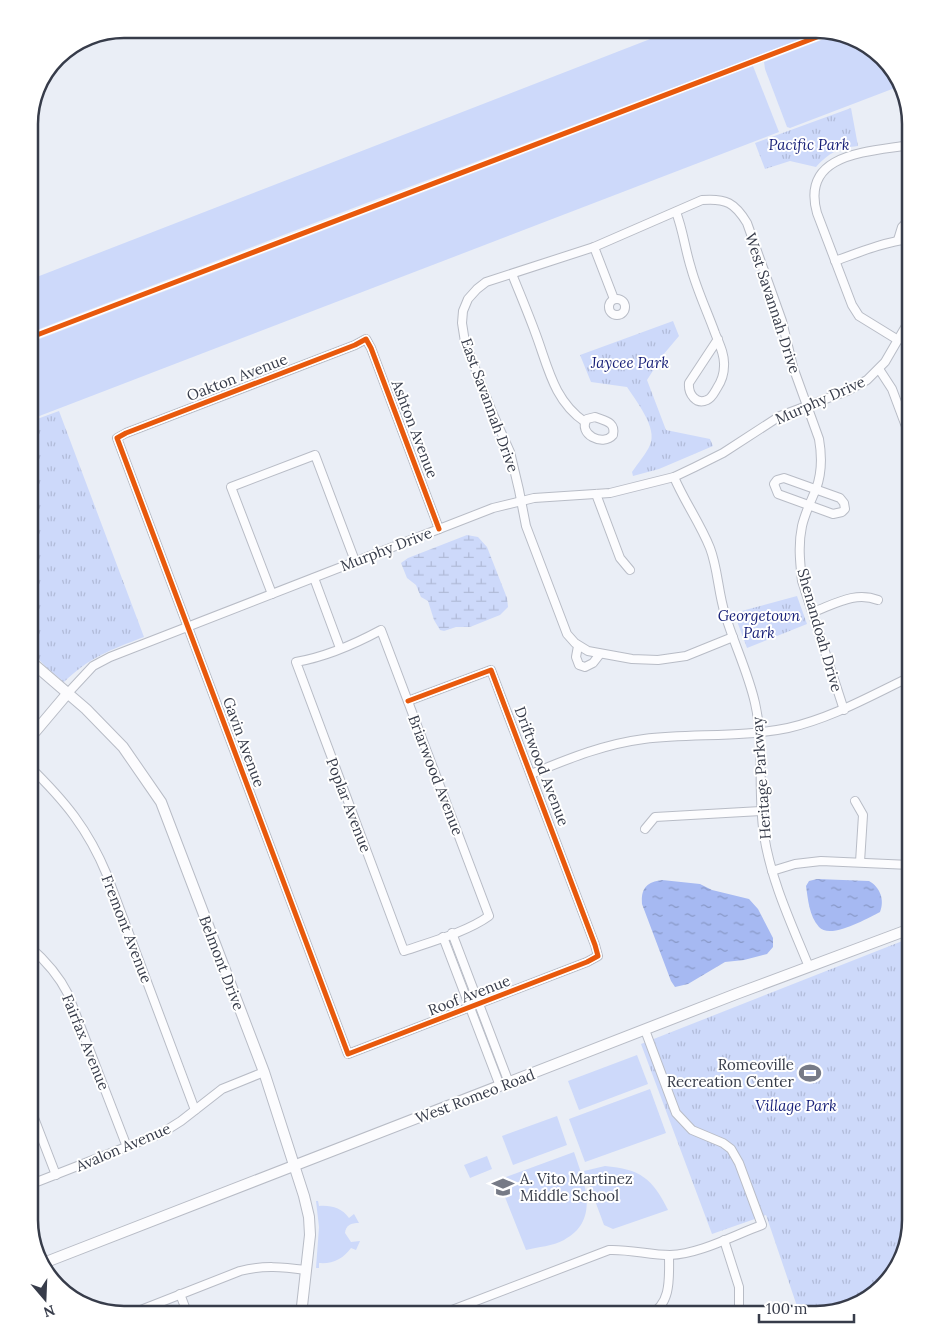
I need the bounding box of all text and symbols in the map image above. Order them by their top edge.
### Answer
park label: Pacific Park [769,135,850,154]
street label: West Savannah Drive [741,230,805,376]
street label: East Savannah Drive [457,335,523,475]
street label: Oakton Avenue [184,349,290,405]
park label: Jaycee Park [590,353,669,372]
street label: Murphy Drive [772,372,868,428]
street label: Ashton Avenue [387,376,442,481]
street label: Murphy Drive [338,523,434,575]
street label: Shenandoah Drive [793,566,847,694]
park label: Georgetown Park [718,606,801,642]
street label: Gavin Avenue [219,694,269,790]
street label: Driftwood Avenue [510,704,574,828]
street label: Briarwood Avenue [404,712,468,838]
street label: Heritage Parkway [747,716,775,840]
street label: Poplar Avenue [322,755,376,855]
street label: Fremont Avenue [98,872,156,986]
street label: Belmont Drive [195,913,249,1013]
street label: Roof Avenue [425,971,513,1019]
street label: Fairfax Avenue [58,991,114,1093]
place label: Romeoville Recreation Center [667,1055,794,1091]
sports icon: Romeoville Recreation Center [797,1060,823,1086]
street label: West Romeo Road [413,1065,537,1127]
park label: Village Park [755,1096,837,1115]
street label: Avalon Avenue [72,1119,173,1176]
place label: A. Vito Martinez Middle School [519,1169,633,1205]
school or university icon: A. Vito Martinez Middle School [490,1174,516,1200]
north arrow [20,1274,70,1324]
scale bar [759,1292,854,1324]
text: 100 m [766,1299,807,1318]
text: N [41,1301,57,1322]

